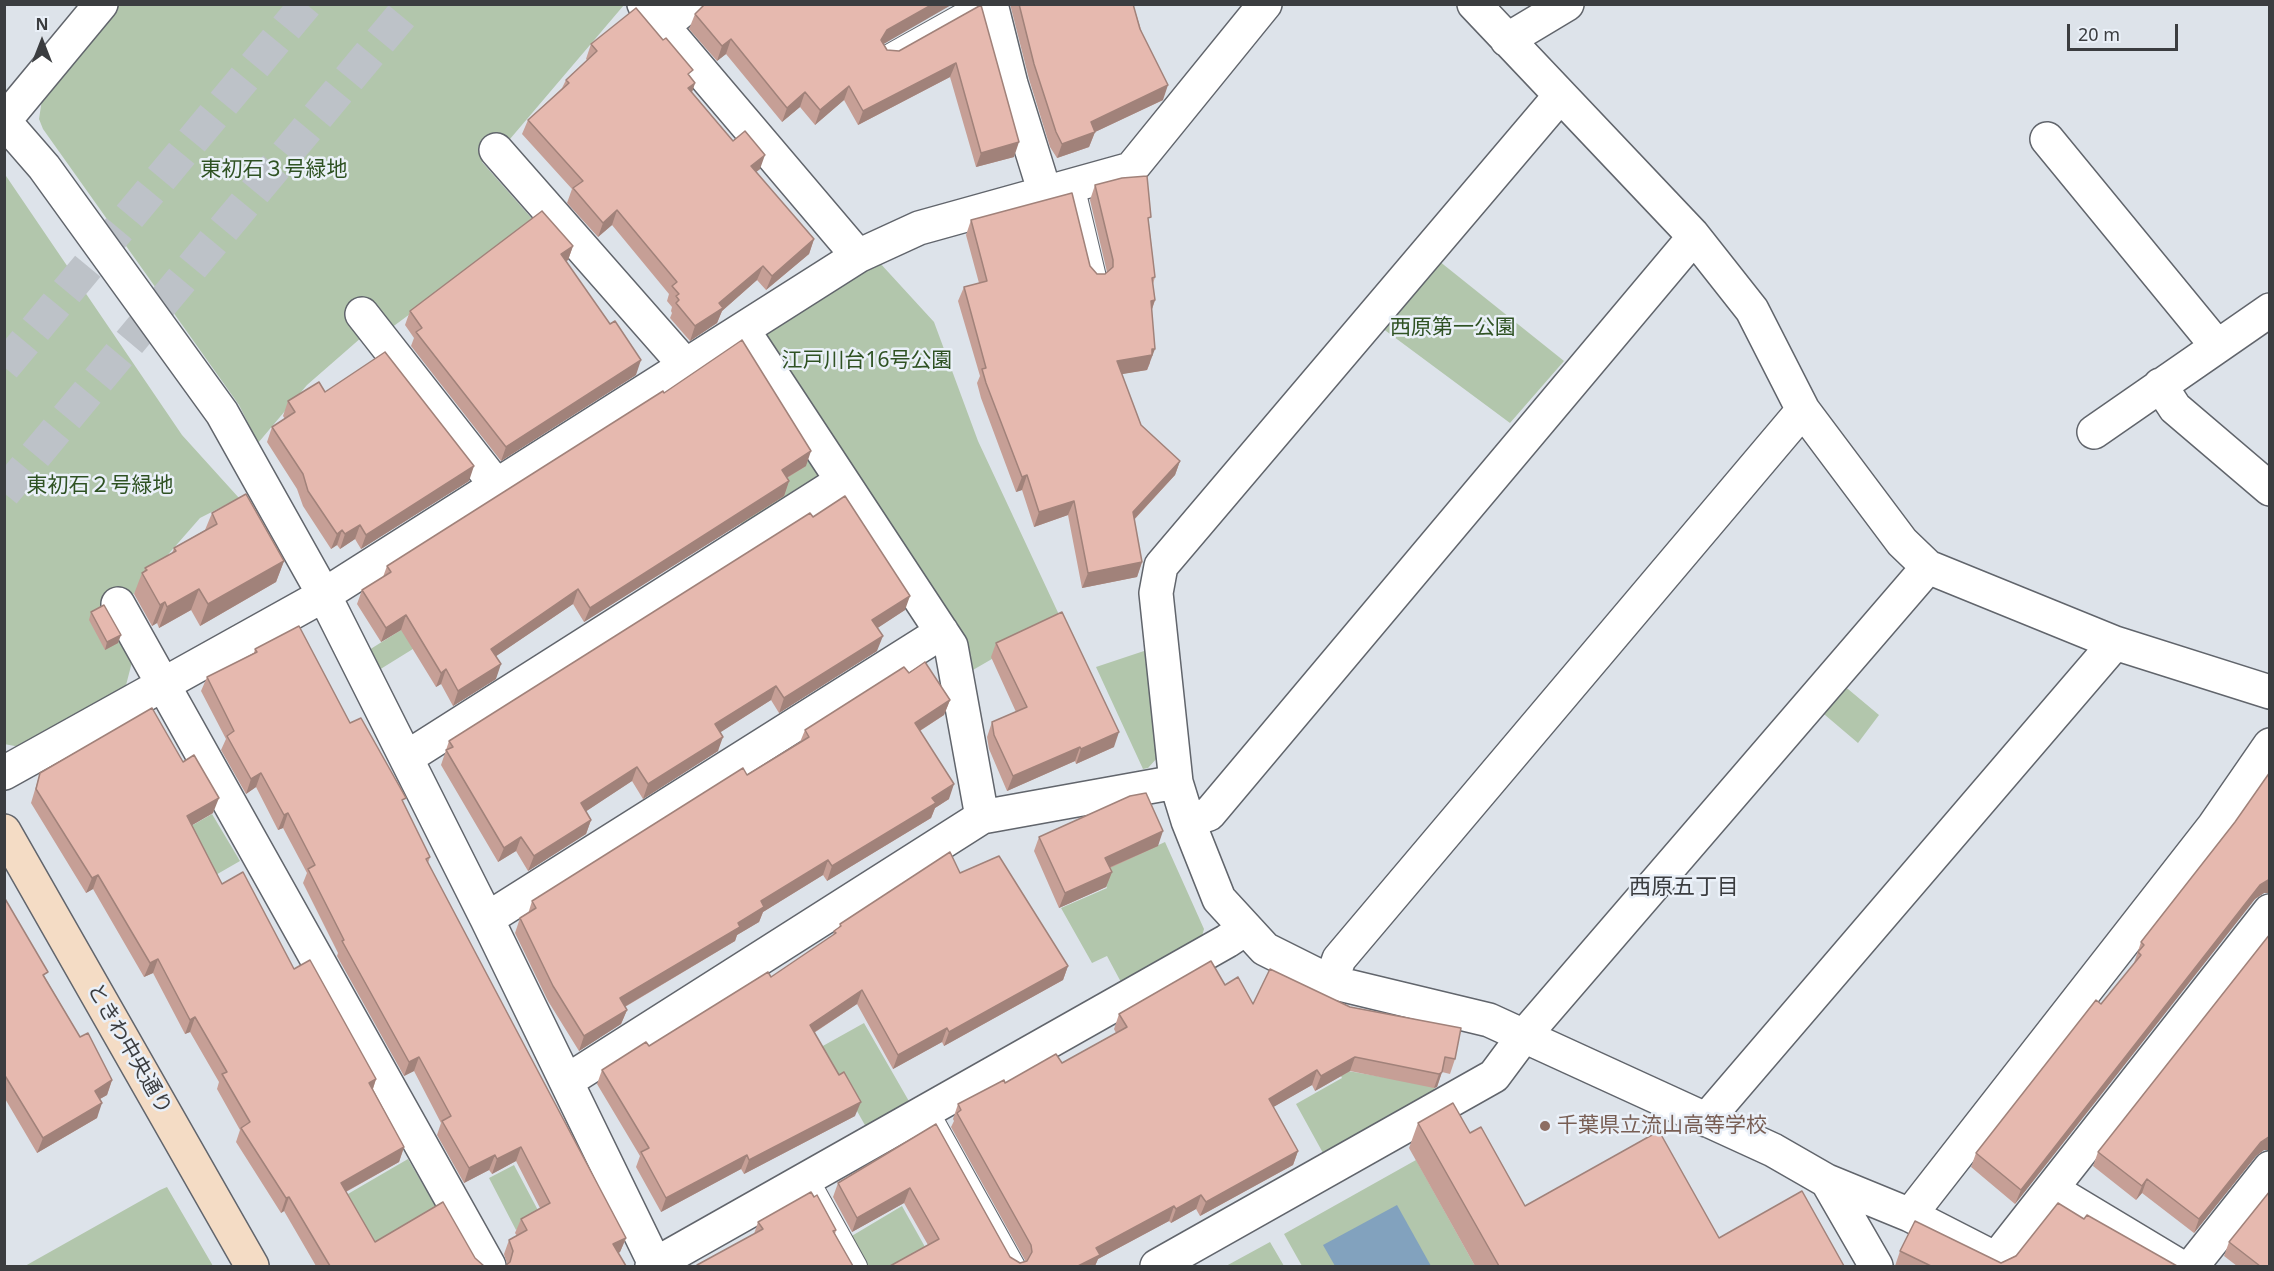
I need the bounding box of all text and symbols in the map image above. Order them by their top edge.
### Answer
north arrow [12,12,72,72]
scale bar [2070,12,2181,50]
text: N [35,13,49,35]
text: 20 m [2078,22,2120,46]
park label: 東初石３号緑地 [201,157,347,183]
park label: 西原第一公園 [1390,315,1516,341]
park label: 江戸川台16号公園 [781,348,953,374]
park label: 東初石２号緑地 [27,473,173,499]
district label: 西原五丁目 [1629,875,1739,901]
street label: ときわ中央通り [81,979,177,1119]
place label: 千葉県立流山高等学校 [1557,1113,1767,1139]
marker: 千葉県立流山高等学校 [1538,1119,1552,1133]

